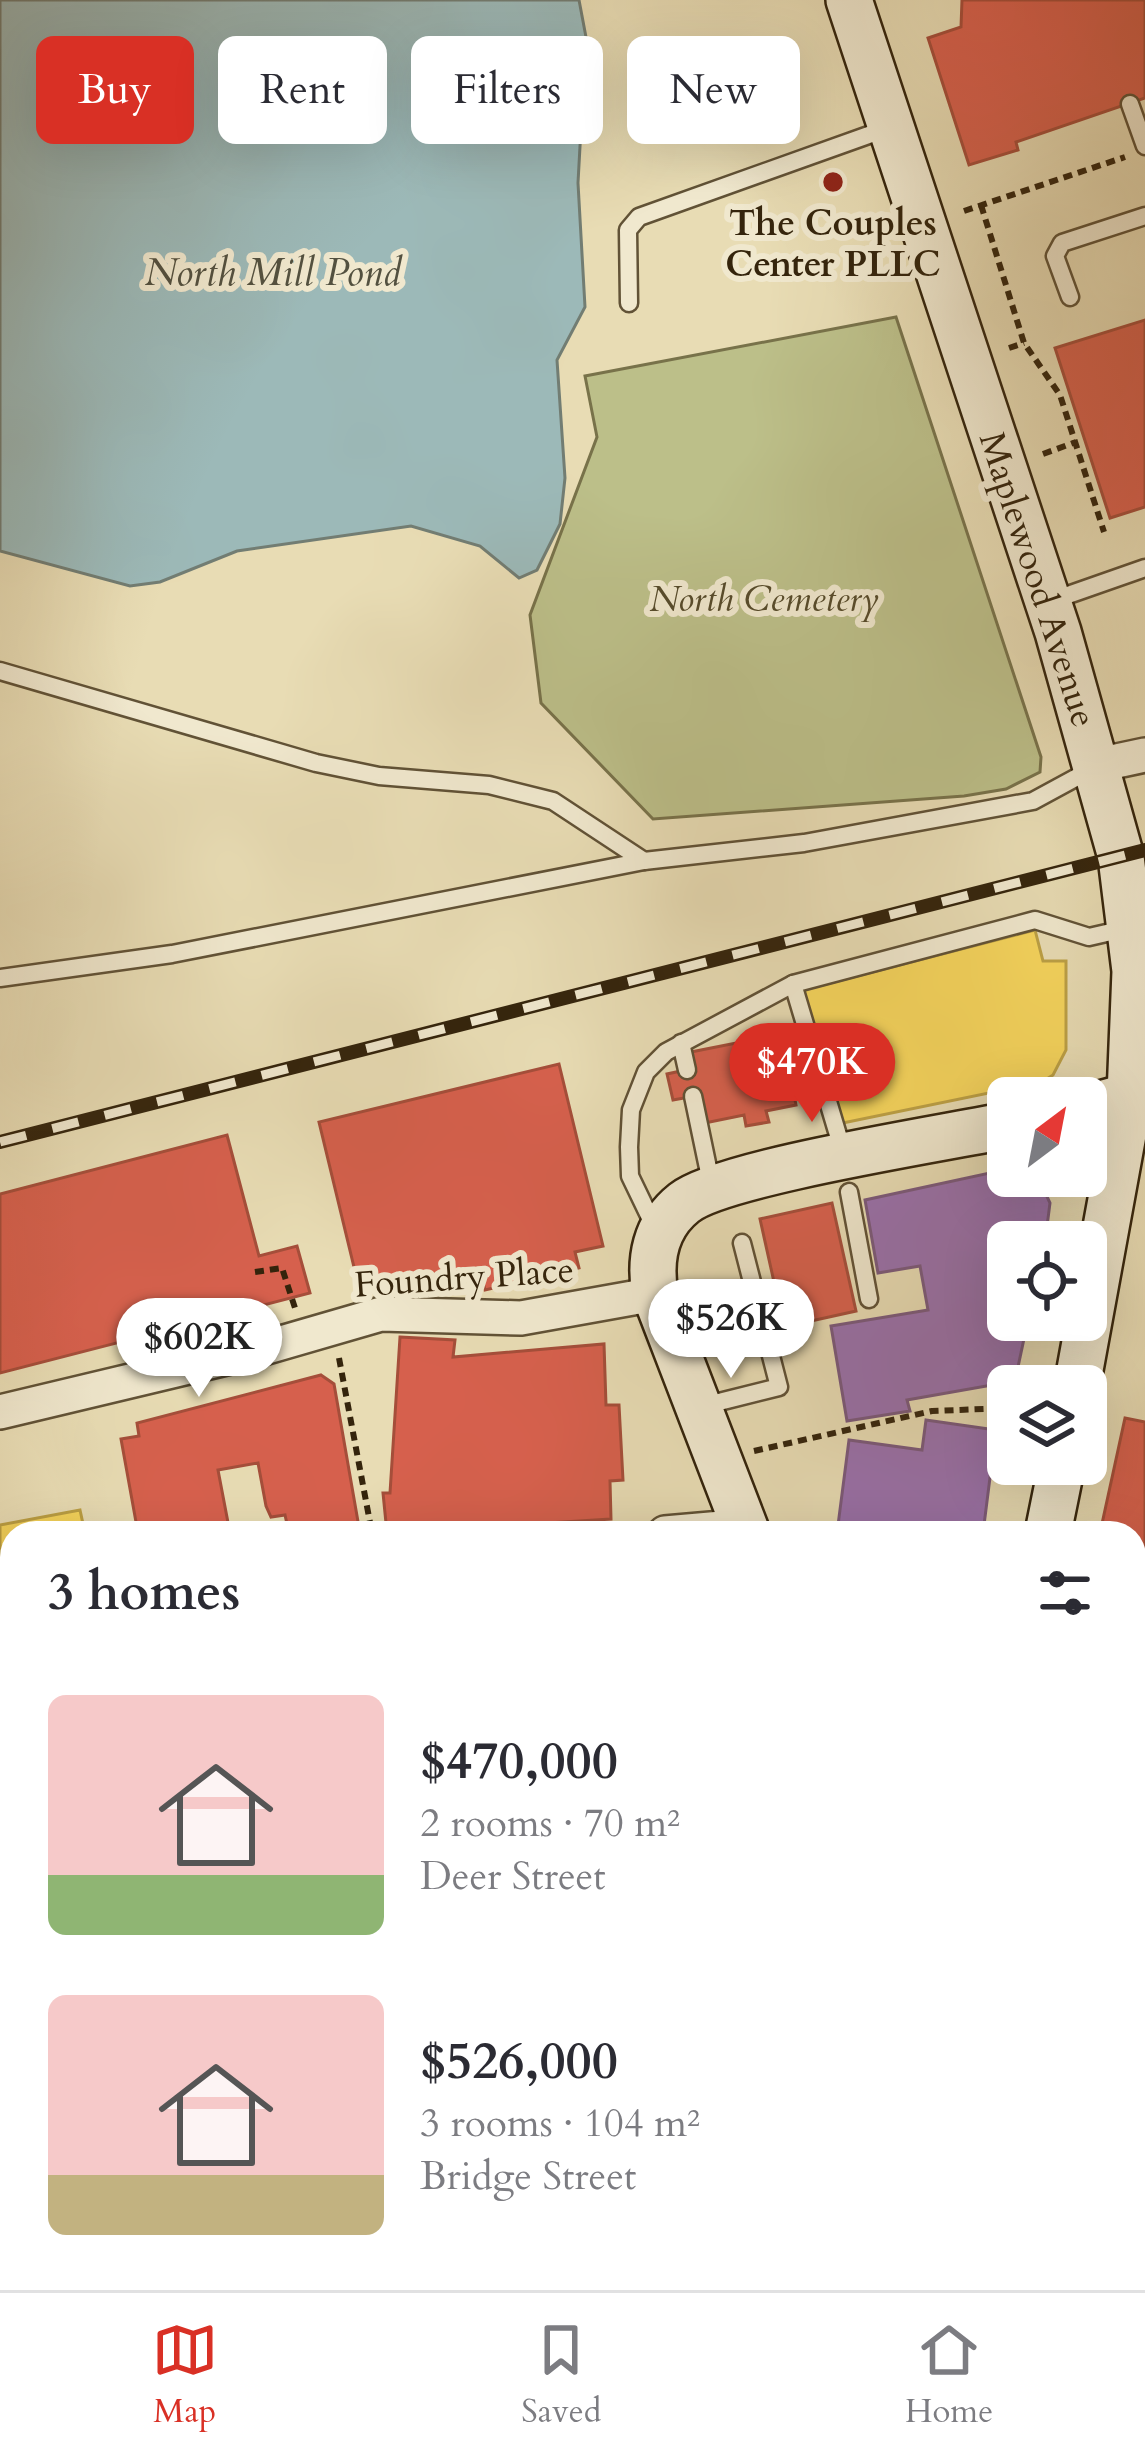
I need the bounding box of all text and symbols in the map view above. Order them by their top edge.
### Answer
chip: Buy [36,36,194,144]
chip: Rent [218,36,387,144]
chip: Filters [411,36,603,144]
chip: New [627,36,800,144]
marker: The Couples Center PLLC [820,169,846,195]
place label: The Couples Center PLLC [725,199,941,289]
water label: North Mill Pond [145,246,404,299]
street label: Maplewood Avenue [967,426,1108,733]
park label: North Cemetery [649,575,879,624]
pin: $470K [728,1023,896,1125]
text: $470K [756,1035,868,1088]
north arrow [987,1077,1107,1197]
map controls [987,1077,1107,1485]
button: locate [987,1221,1107,1341]
street label: Foundry Place [353,1245,576,1310]
pin: $526K [647,1279,815,1381]
text: $526K [675,1291,787,1344]
pin: $602K [115,1298,283,1400]
text: $602K [143,1310,255,1363]
button: layers [987,1365,1107,1485]
text: 3 homes [48,1558,240,1628]
icon: filters [1032,1560,1098,1626]
text: $470,000 [420,1727,618,1797]
icon: home [144,1743,288,1887]
text: 2 rooms · 70 m² [420,1797,680,1850]
text: Deer Street [420,1850,606,1903]
text: $526,000 [420,2027,618,2097]
icon: home [144,2043,288,2187]
text: 3 rooms · 104 m² [420,2097,700,2150]
text: Bridge Street [420,2150,636,2203]
tab: Map [152,2317,218,2434]
tab: Saved [521,2317,601,2434]
tab: Home [905,2317,993,2434]

